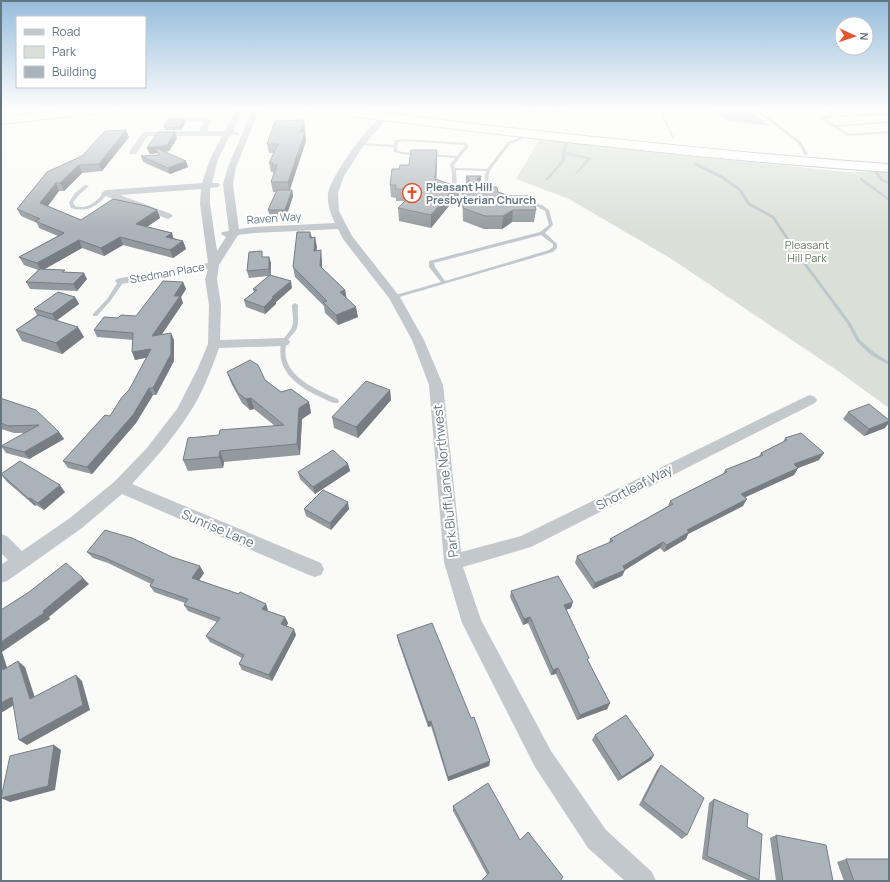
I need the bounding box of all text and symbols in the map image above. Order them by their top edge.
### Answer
legend [16,16,146,88]
north arrow [834,16,874,56]
text: Road [52,23,80,40]
text: N [857,32,872,41]
text: Park [52,43,77,60]
text: Building [52,63,96,80]
place label: Pleasant Hill Presbyterian Church [426,179,536,207]
church icon: Pleasant Hill Presbyterian Church [401,182,423,204]
street label: Raven Way [246,208,302,227]
park label: Pleasant Hill Park [785,237,829,265]
street label: Stedman Place [128,258,206,286]
street label: Park Bluff Lane Northwest [428,404,462,558]
street label: Shortleaf Way [593,460,675,514]
street label: Sunrise Lane [179,505,257,552]

